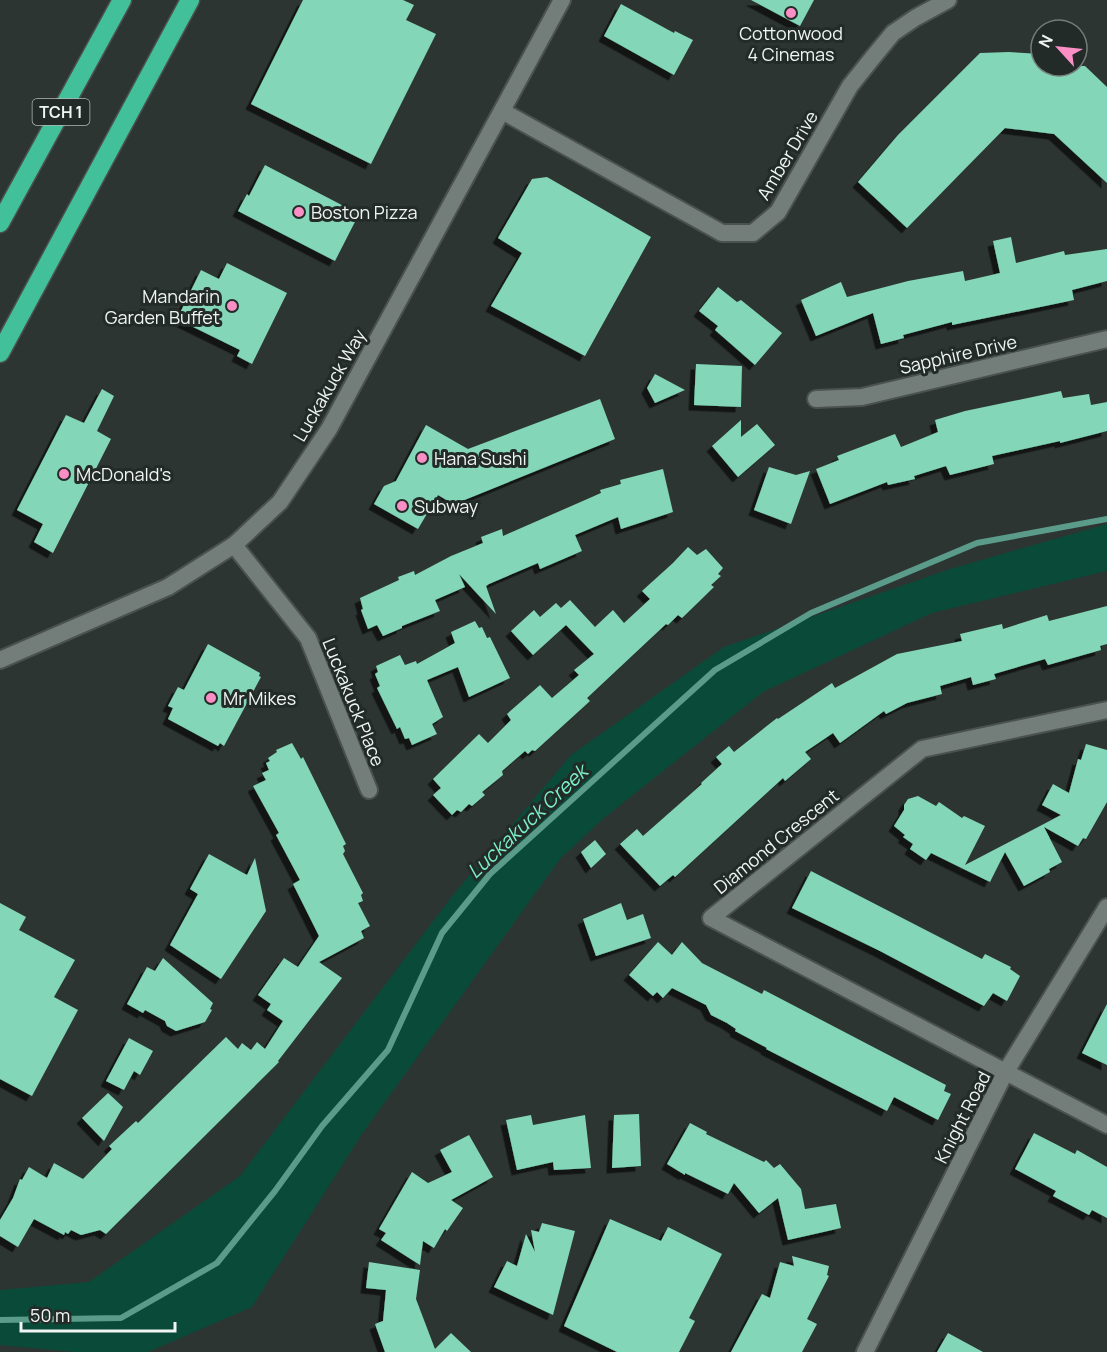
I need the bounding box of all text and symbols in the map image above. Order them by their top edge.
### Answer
marker: Cottonwood 4 Cinemas [784,6,798,20]
north arrow [1029,18,1089,78]
place label: Cottonwood 4 Cinemas [739,21,843,66]
text: N [1033,31,1058,51]
road number: TCH 1 [32,99,90,125]
street label: Amber Drive [751,106,823,204]
place label: Boston Pizza [311,200,417,224]
marker: Boston Pizza [292,205,306,219]
place label: Mandarin Garden Buffet [105,284,220,329]
marker: Mandarin Garden Buffet [225,299,239,313]
street label: Luckakuck Way [287,324,371,446]
street label: Sapphire Drive [897,329,1019,379]
place label: Hana Sushi [434,446,527,470]
marker: Hana Sushi [415,451,429,465]
place label: McDonald's [76,462,171,486]
marker: McDonald's [57,467,71,481]
place label: Subway [414,494,479,518]
marker: Subway [395,499,409,513]
street label: Luckakuck Place [317,634,391,770]
place label: Mr Mikes [223,686,296,710]
marker: Mr Mikes [204,691,218,705]
water label: Luckakuck Creek [461,756,595,884]
street label: Diamond Crescent [709,783,843,899]
street label: Knight Road [929,1067,995,1167]
scale bar [21,1295,176,1333]
text: 50 m [30,1303,70,1327]

